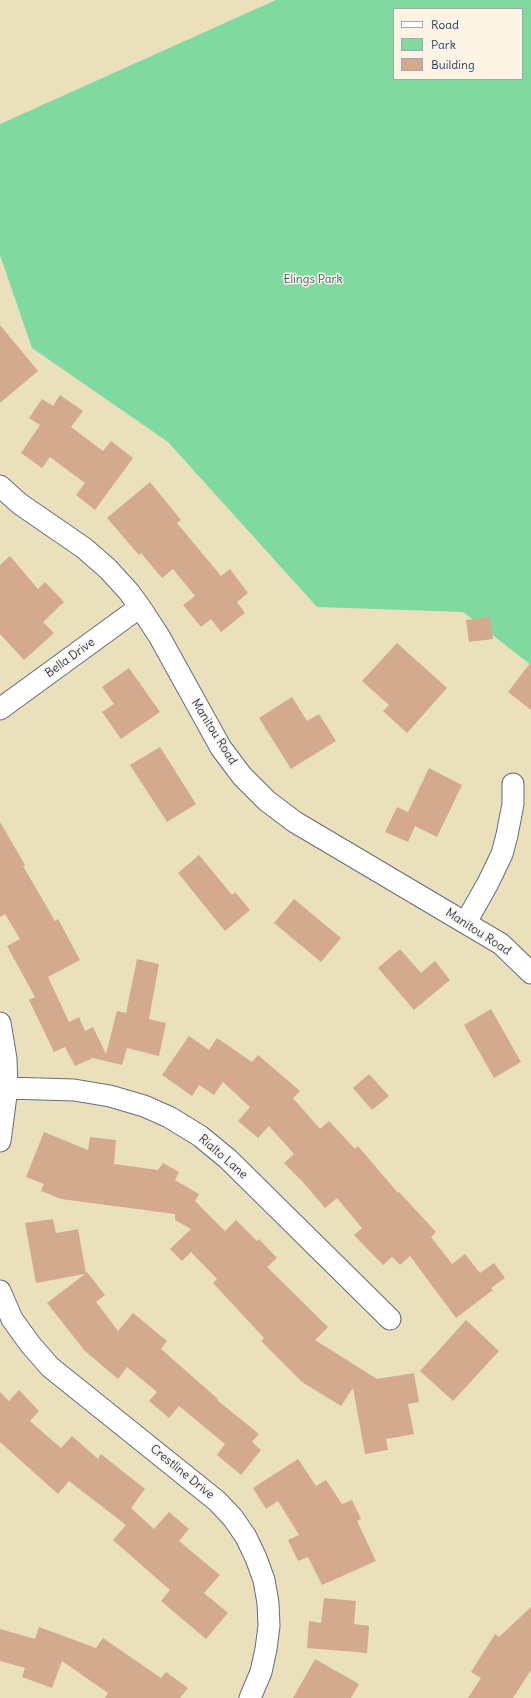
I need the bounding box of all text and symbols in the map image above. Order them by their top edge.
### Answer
legend [393,8,523,80]
text: Road [431,17,459,32]
text: Park [431,37,456,52]
text: Building [431,57,475,72]
park label: Elings Park [283,273,343,287]
street label: Bella Drive [42,635,98,681]
street label: Manitou Road [188,696,240,768]
street label: Manitou Road [443,906,513,958]
street label: Rialto Lane [196,1132,250,1182]
street label: Crestline Drive [147,1442,217,1502]

